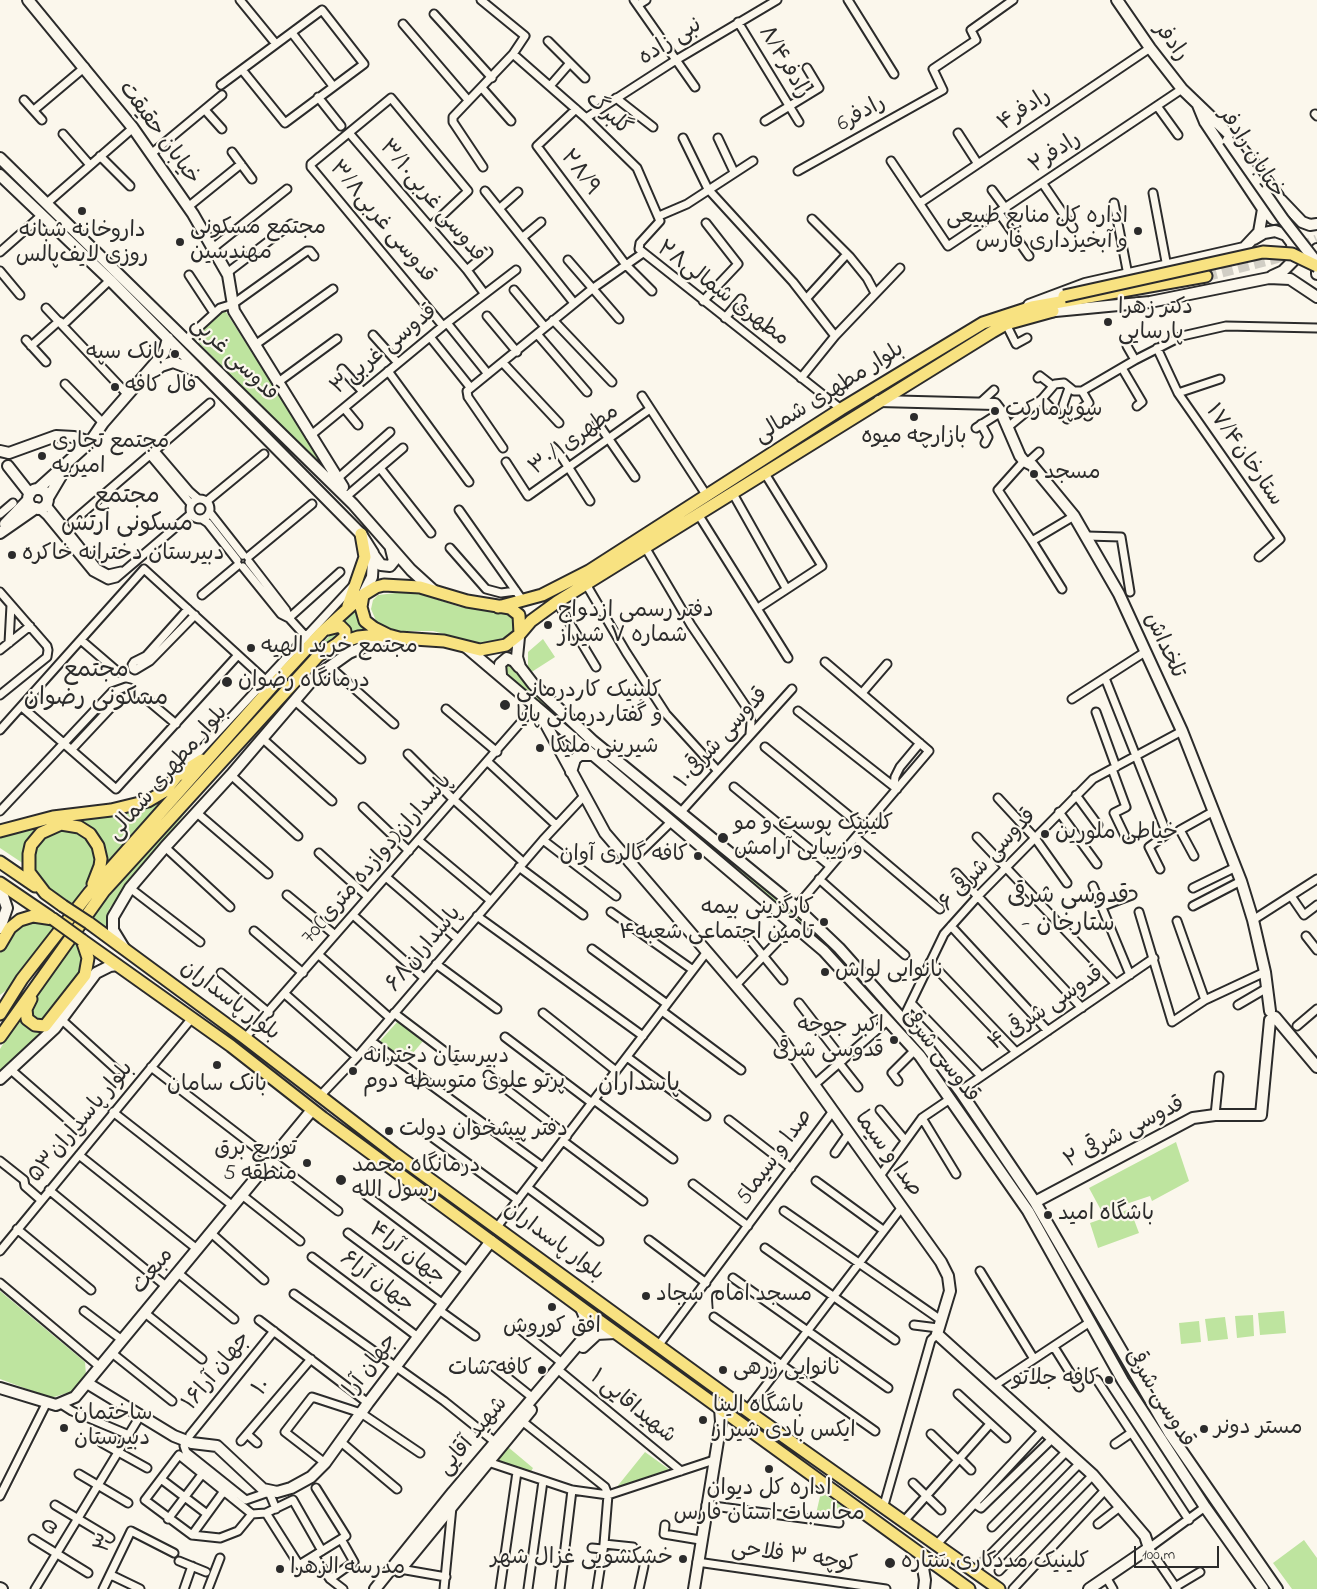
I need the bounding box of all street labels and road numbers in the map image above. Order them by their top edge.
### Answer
street label: نبی زاده [635,13,707,73]
street label: رادفر [1147,18,1193,68]
street label: رادفر۸/۴ [751,22,815,104]
street label: خیابان حقیقت [112,77,204,191]
street label: رادفر۴ [993,84,1057,138]
street label: گلبرگ [578,87,636,143]
street label: 6رادفر [833,91,891,139]
street label: خیابان رادفر [1211,104,1289,204]
street label: رادفر۲ [1025,127,1087,181]
street label: قدوسی غربی۳/۱۰ [372,135,490,269]
street label: ۲۸/۹ [553,146,605,202]
street label: قدوسی غربی۳/۸ [322,156,440,290]
street label: مطهرى شمالى۲۸ [651,237,793,353]
street label: قدوسی غربی۳ [326,300,444,402]
street label: قدوسی غربی [184,312,282,408]
street label: بلوار مطهرى شمالى [750,337,910,451]
street label: مطهری۳۰/۱ [525,400,625,482]
street label: ستارخان۱۷/۴ [1198,400,1288,512]
street label: تلخداش [1136,609,1190,683]
street label: قدوسی شرقی۱۰ [671,683,775,795]
street label: بلوار مطهری شمالی [103,701,235,847]
street label: 70پاسداران(دوازده متری) [297,770,459,950]
street label: قدوسی شرقی ۶ [935,804,1043,918]
street label: پاسداران۶۸ [381,902,469,998]
street label: بلوار پاسداران [174,956,284,1048]
street label: قدوسی شرقی ۴ [984,962,1110,1058]
street label: قدوسی شرقی [894,1005,984,1109]
street label: بلوار پاسداران۵۳ [24,1057,140,1189]
street label: قدوسی شرقی ۲ [1060,1092,1190,1176]
street label: 5صدا و سیما [732,1105,820,1211]
street label: صدا و سیما [847,1107,927,1203]
street label: بلوار پاسداران [498,1198,608,1288]
street label: جهان آرا۴ [363,1218,449,1292]
street label: مبعث [127,1244,181,1300]
street label: جهان آرا۶ [334,1247,418,1319]
street label: جهان آرا۱۶ [178,1327,258,1417]
street label: جهان آرا [340,1329,404,1403]
street label: قدوسی شرقی [1117,1345,1199,1453]
street label: ۱ شهیداقایی [584,1365,680,1451]
street label: ۱۰ [248,1374,278,1402]
street label: شهید آقایی [433,1392,515,1482]
street label: ۵ [37,1515,67,1541]
street label: ۳ [90,1530,122,1558]
street label: کوچه ۳ فلاحی [729,1536,859,1580]

